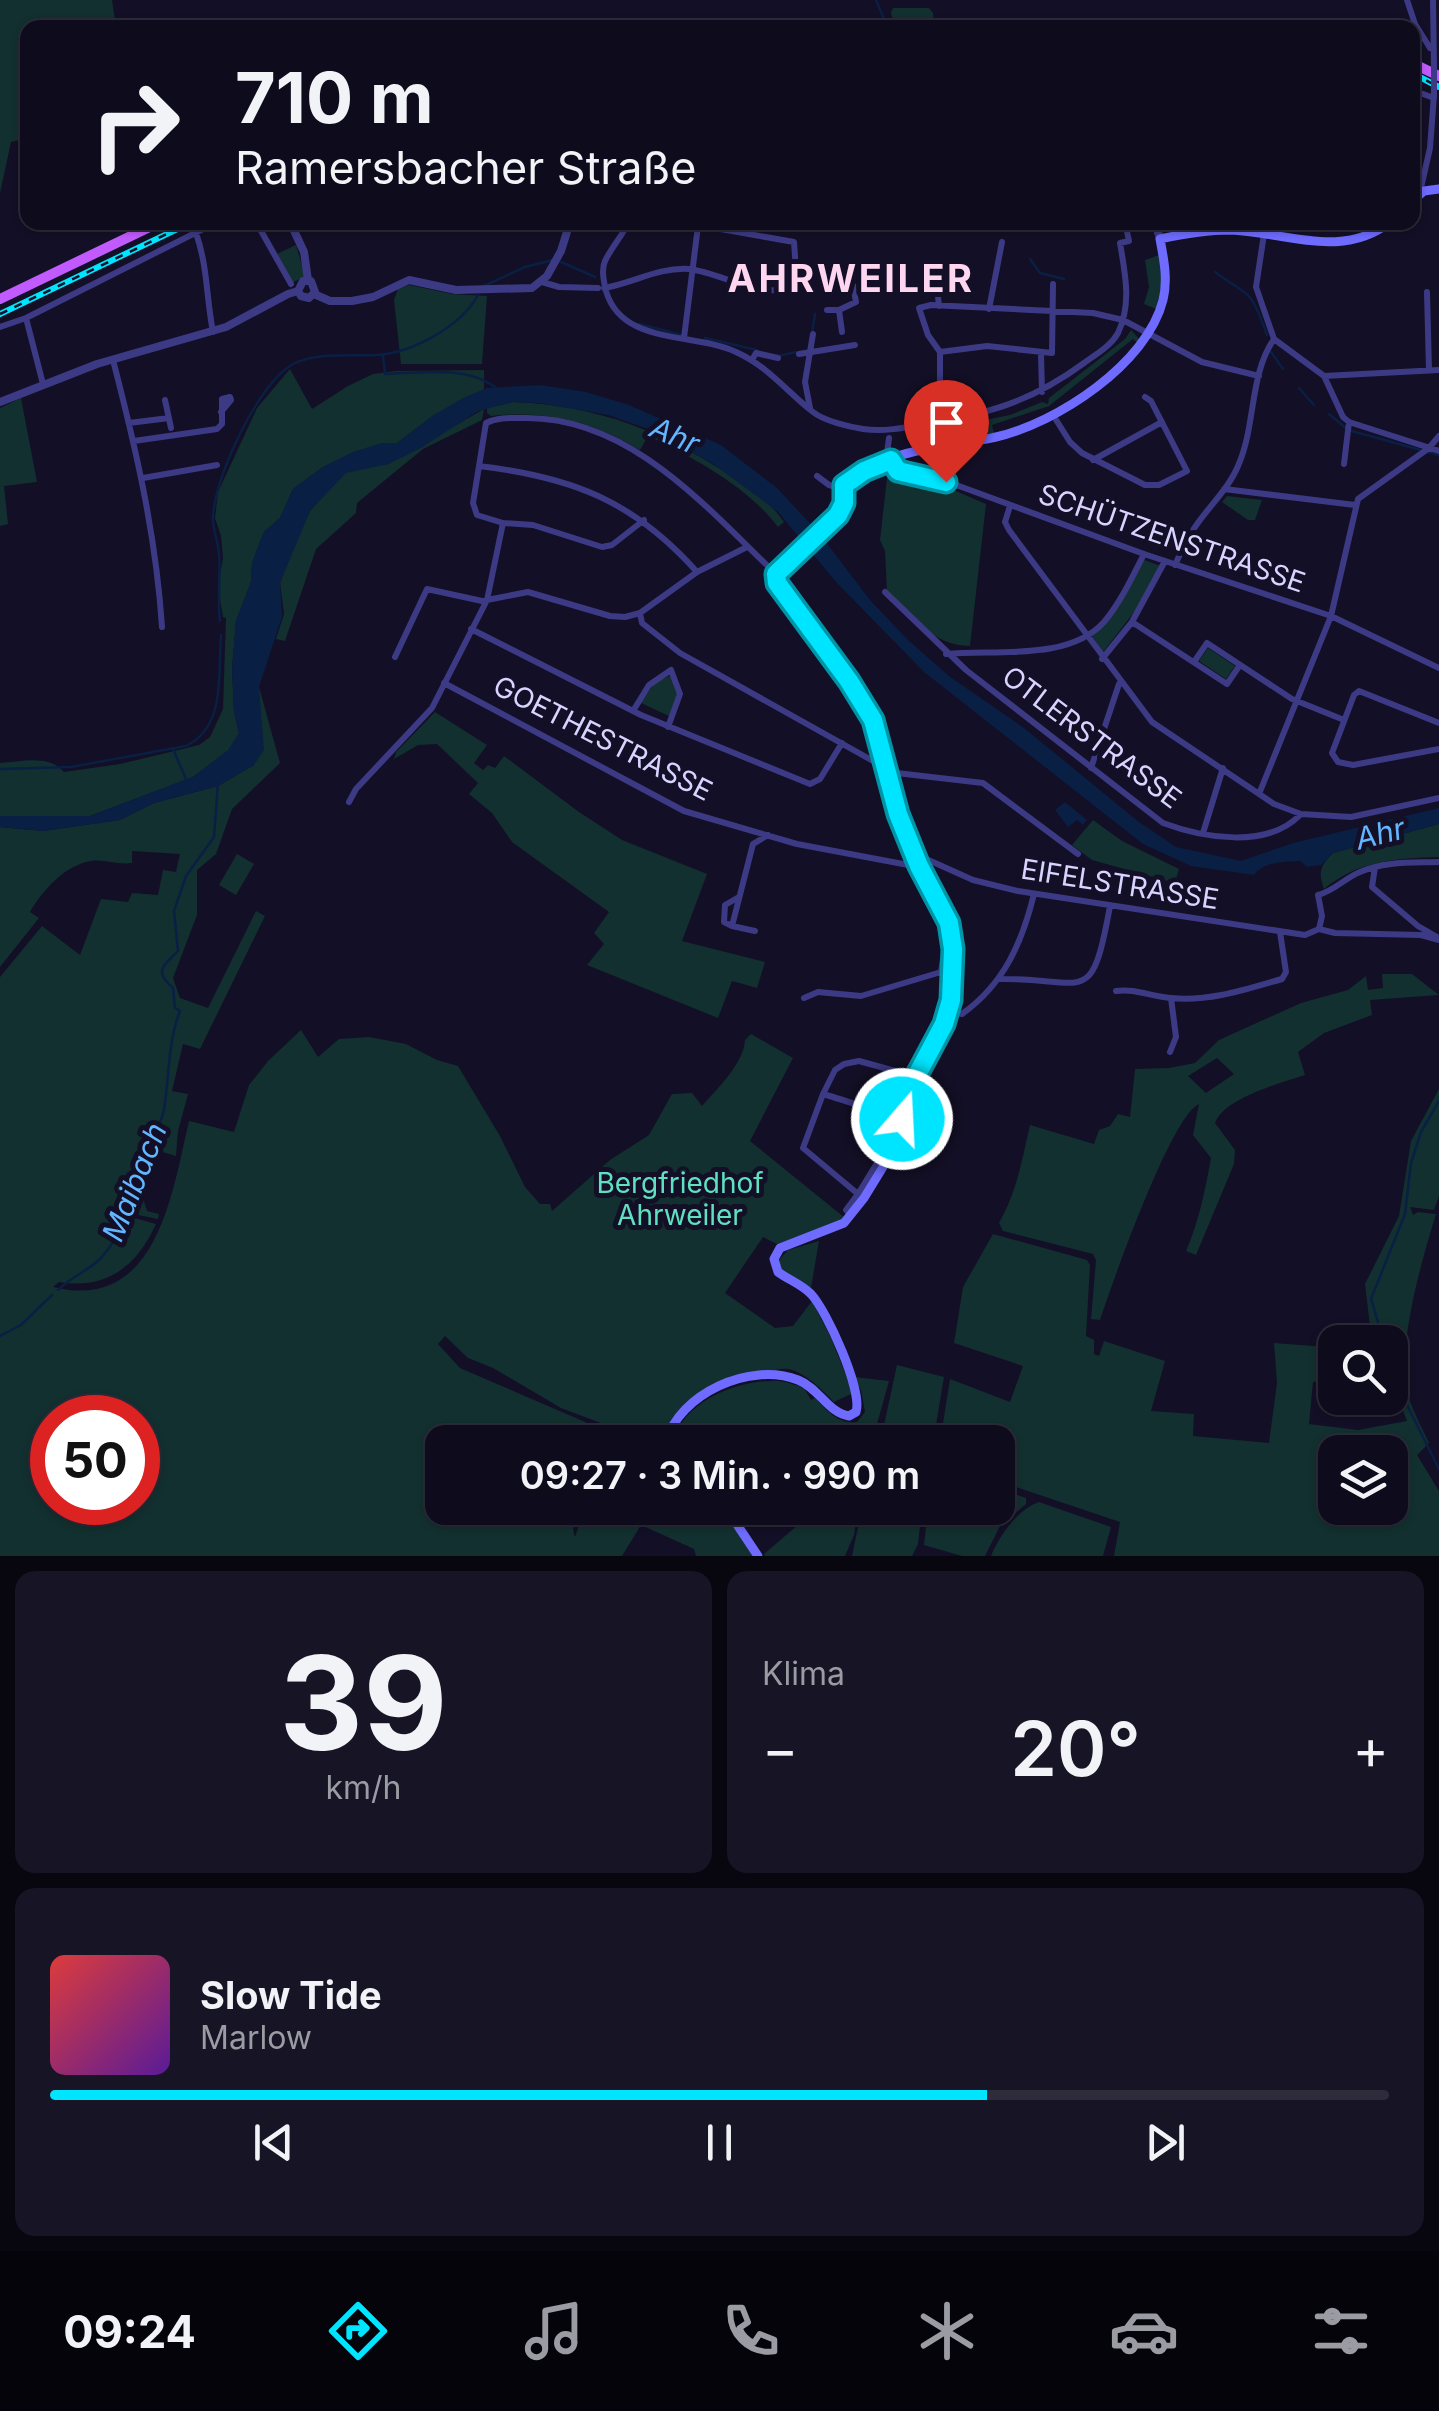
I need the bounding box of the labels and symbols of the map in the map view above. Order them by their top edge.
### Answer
district label: AHRWEILER [728,255,974,301]
pin [904,380,989,483]
water label: Ahr [644,408,706,462]
street label: SCHÜTZENSTRASSE [1034,476,1310,600]
street label: OTLERSTRASSE [996,659,1188,815]
street label: GOETHESTRASSE [488,668,718,808]
water label: Ahr [1351,809,1409,857]
street label: EIFELSTRASSE [1019,852,1221,916]
position arrow [850,1067,954,1171]
water label: Maibach [94,1118,174,1246]
park label: Bergfriedhof Ahrweiler [596,1166,764,1232]
speed limit sign: 50 [30,1395,160,1525]

